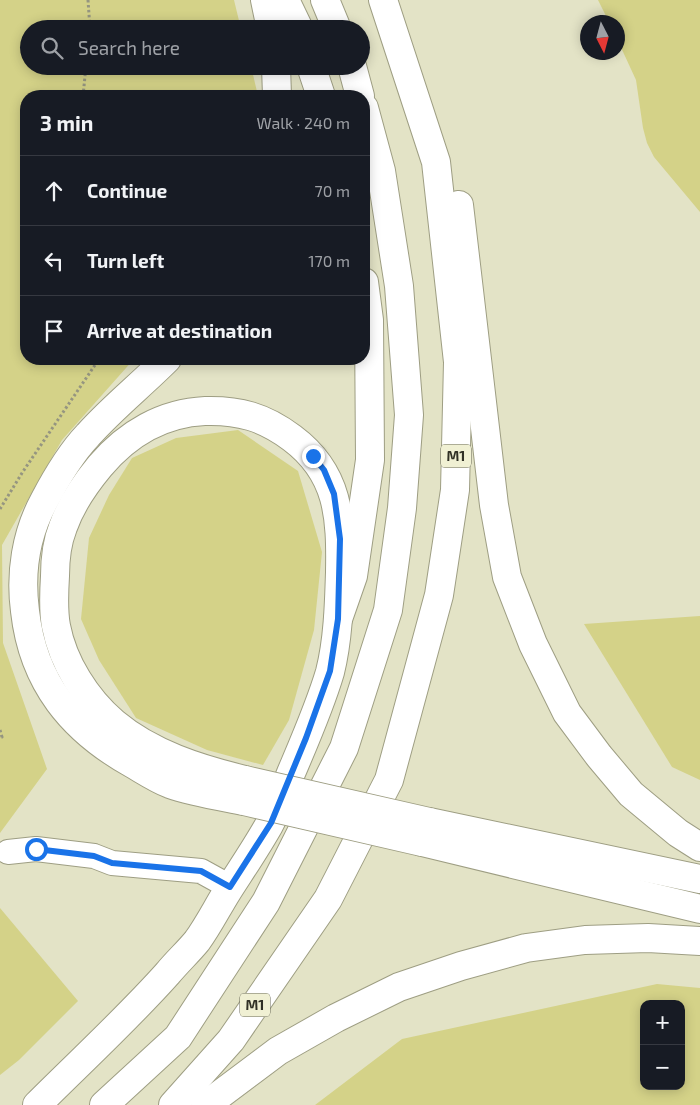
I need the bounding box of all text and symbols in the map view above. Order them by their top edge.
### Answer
north arrow [580,15,625,60]
search box [20,20,370,75]
icon: search [38,34,66,62]
text: Search here [78,36,180,59]
text: 3 min [40,110,93,135]
text: Walk · 240 m [257,113,350,132]
icon: ahead [40,177,68,205]
text: Continue [87,179,167,202]
text: 70 m [315,181,350,200]
icon: left [40,247,68,275]
text: Turn left [87,249,164,272]
text: 170 m [308,251,350,270]
icon: arrive [40,317,68,345]
text: Arrive at destination [87,319,272,342]
road number: M1 [441,444,471,468]
route end [302,445,325,468]
route start [25,838,48,861]
road number: M1 [240,994,270,1016]
map controls [640,1000,685,1090]
button: + [640,1000,685,1045]
button: − [640,1045,685,1090]

